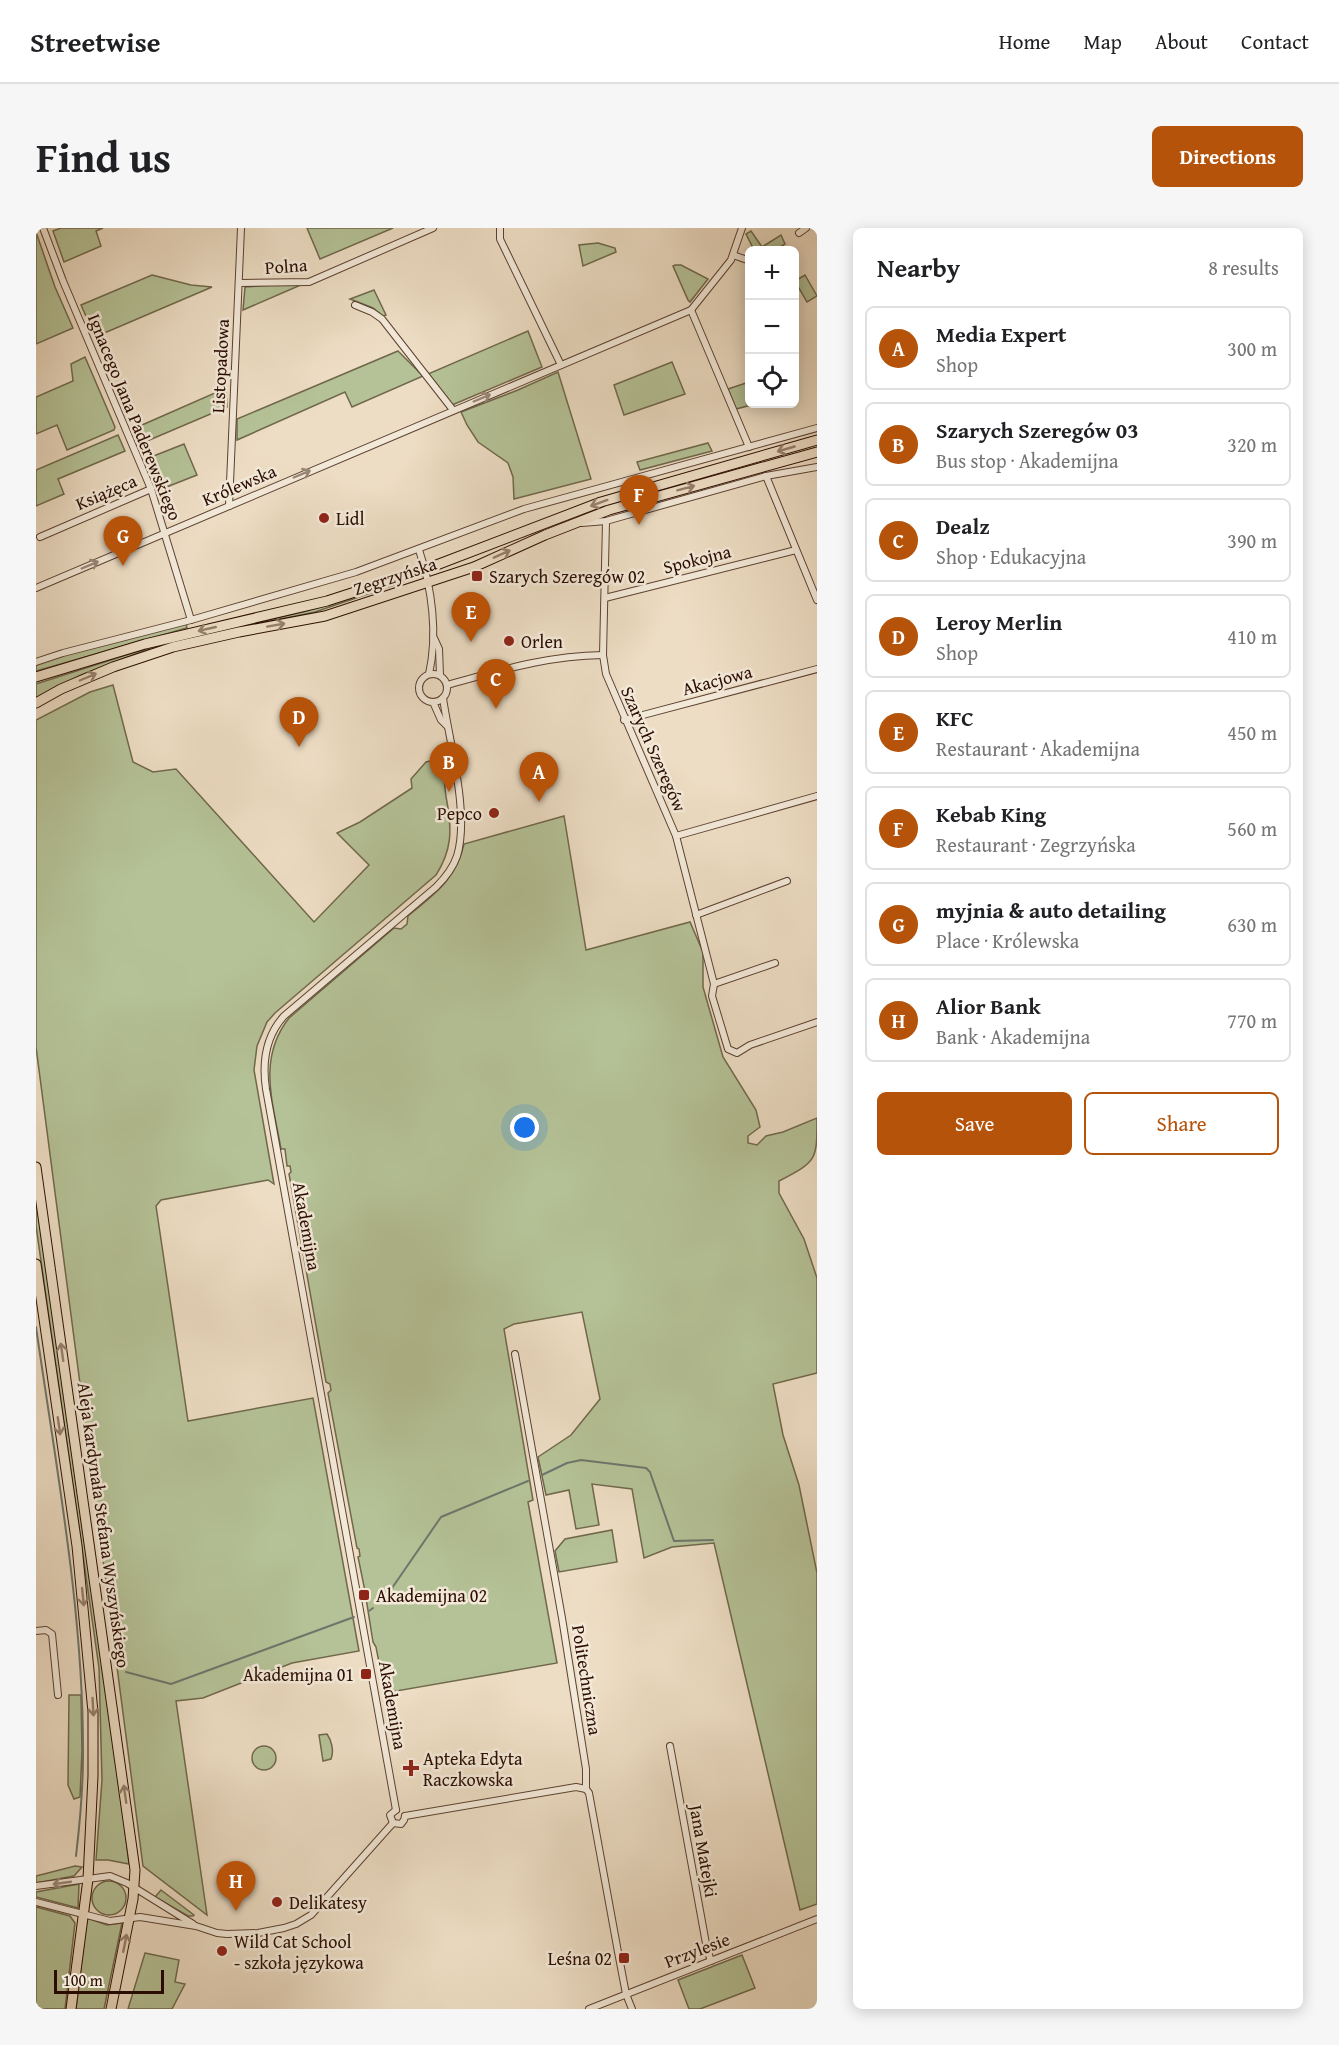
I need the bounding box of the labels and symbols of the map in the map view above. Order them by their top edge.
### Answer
street label: Polna [264,251,309,281]
street label: Ignacego Jana Paderewskiego [81,310,189,524]
street label: Listopadowa [204,318,236,414]
one-way arrow [472,392,490,403]
one-way arrow [777,444,796,455]
street label: Królewska [198,457,281,513]
street label: Książęca [71,467,141,517]
one-way arrow [293,468,311,479]
pin: F [620,476,658,525]
one-way arrow [676,482,695,493]
one-way arrow [590,498,609,509]
place label: Lidl [336,505,365,532]
marker: Lidl [317,511,331,525]
pin: G [104,516,142,566]
street label: Spokojna [660,537,734,580]
one-way arrow [493,548,511,559]
street label: Zegrzyńska [350,550,441,602]
one-way arrow [80,559,99,570]
place label: Szarych Szeregów 02 [489,563,645,590]
marker: Szarych Szeregów 02 [470,569,484,583]
pin: E [452,592,490,642]
one-way arrow [265,619,285,630]
one-way arrow [198,624,217,636]
place label: Orlen [521,628,563,655]
marker: Orlen [502,634,516,648]
street label: Akacjowa [679,658,755,702]
pin: C [476,660,516,709]
one-way arrow [79,671,97,683]
street label: Szarych Szeregów [614,682,694,816]
pin: D [280,698,318,747]
pin: B [430,742,468,792]
pin: A [520,752,558,802]
place label: Pepco [437,800,482,827]
marker: Pepco [487,806,501,820]
your location [510,1113,539,1142]
street label: Akademijna [286,1179,328,1273]
one-way arrow [57,1342,68,1362]
street label: Aleja kardynała Stefana Wyszyńskiego [71,1380,137,1670]
one-way arrow [54,1415,65,1435]
place label: Akademijna 02 [376,1582,487,1609]
one-way arrow [77,1587,88,1607]
marker: Akademijna 02 [357,1588,371,1602]
street label: Politechniczna [565,1623,609,1738]
street label: Akademijna [372,1658,414,1752]
place label: Akademijna 01 [243,1661,354,1688]
marker: Akademijna 01 [359,1667,373,1681]
one-way arrow [87,1696,98,1716]
place label: Apteka Edyta Raczkowska [423,1745,523,1793]
marker: Apteka Edyta Raczkowska [404,1761,418,1775]
one-way arrow [120,1785,131,1805]
street label: Jana Matejki [682,1800,725,1900]
pin: H [216,1862,256,1911]
one-way arrow [53,1877,72,1888]
place label: Delikatesy [289,1889,367,1916]
marker: Delikatesy [270,1895,284,1909]
street label: Przylesie [660,1925,734,1975]
place label: Wild Cat School - szkoła językowa [234,1928,364,1976]
one-way arrow [120,1933,131,1953]
marker: Wild Cat School - szkoła językowa [215,1944,229,1958]
place label: Leśna 02 [548,1945,612,1972]
marker: Leśna 02 [617,1951,631,1965]
scale bar [54,1967,164,1994]

